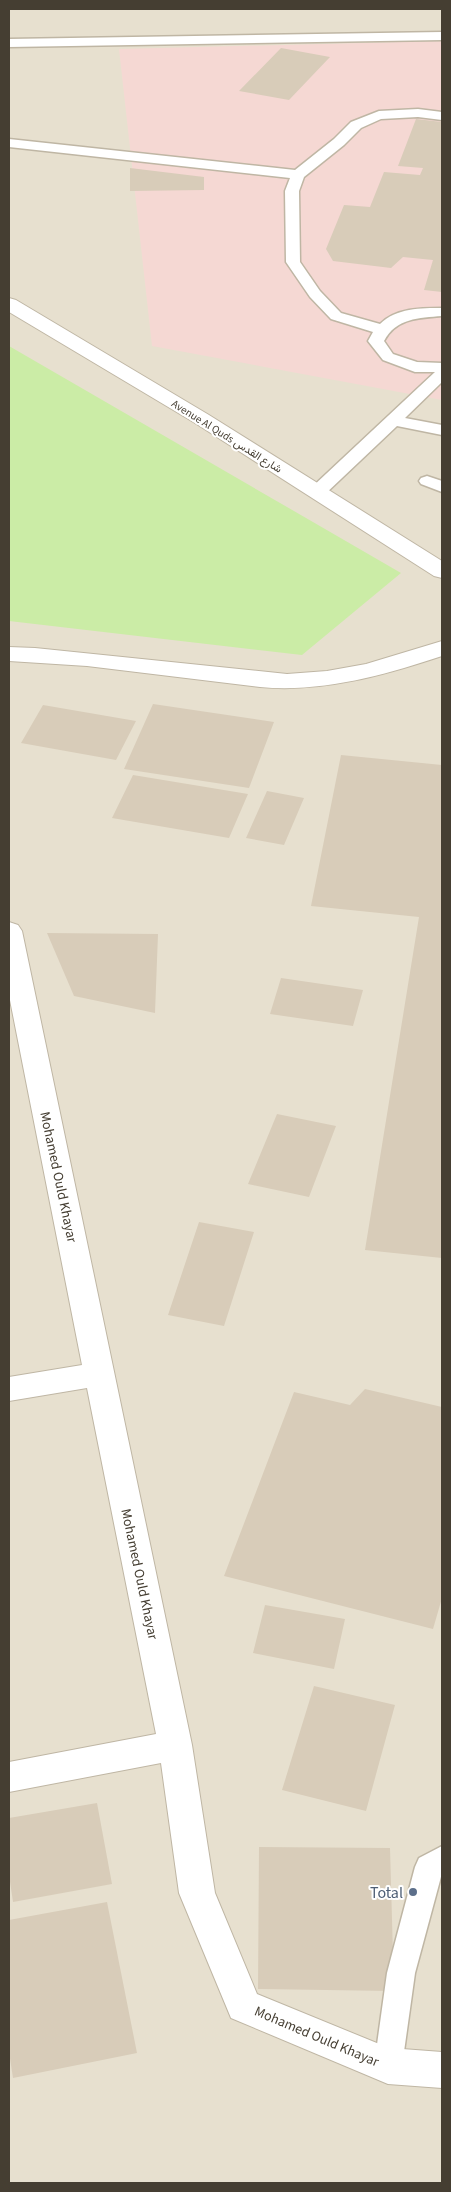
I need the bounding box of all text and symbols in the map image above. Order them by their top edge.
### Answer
street label: Avenue Al Quds شارع القدس [169,396,285,477]
street label: Mohamed Ould Khayar [34,1110,82,1245]
street label: Mohamed Ould Khayar [115,1507,163,1642]
place label: Total [370,1882,403,1904]
marker: Total [407,1886,419,1898]
street label: Mohamed Ould Khayar [251,2002,382,2072]

